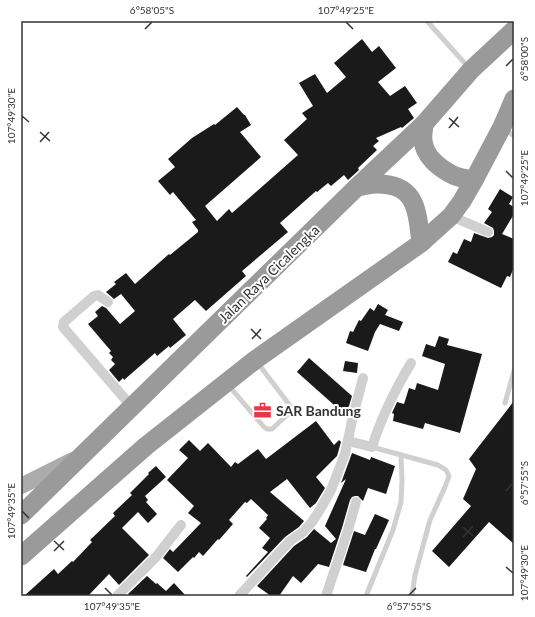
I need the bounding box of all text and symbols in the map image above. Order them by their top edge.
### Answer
text: 6°58'05"S [130,4,174,16]
text: 107°49'25"E [318,4,374,16]
text: 6°58'00"S [518,37,530,81]
text: 107°49'30"E [5,88,17,144]
text: 107°49'25"E [518,150,530,206]
street label: Jalan Raya Cicalengka [215,221,323,326]
office icon: SAR Bandung [253,401,273,421]
place label: SAR Bandung [276,402,361,419]
text: 6°57'55"S [518,461,530,505]
text: 107°49'35"E [5,483,17,539]
text: 107°49'30"E [518,545,530,601]
text: 107°49'35"E [84,600,140,612]
text: 6°57'55"S [387,600,431,612]

